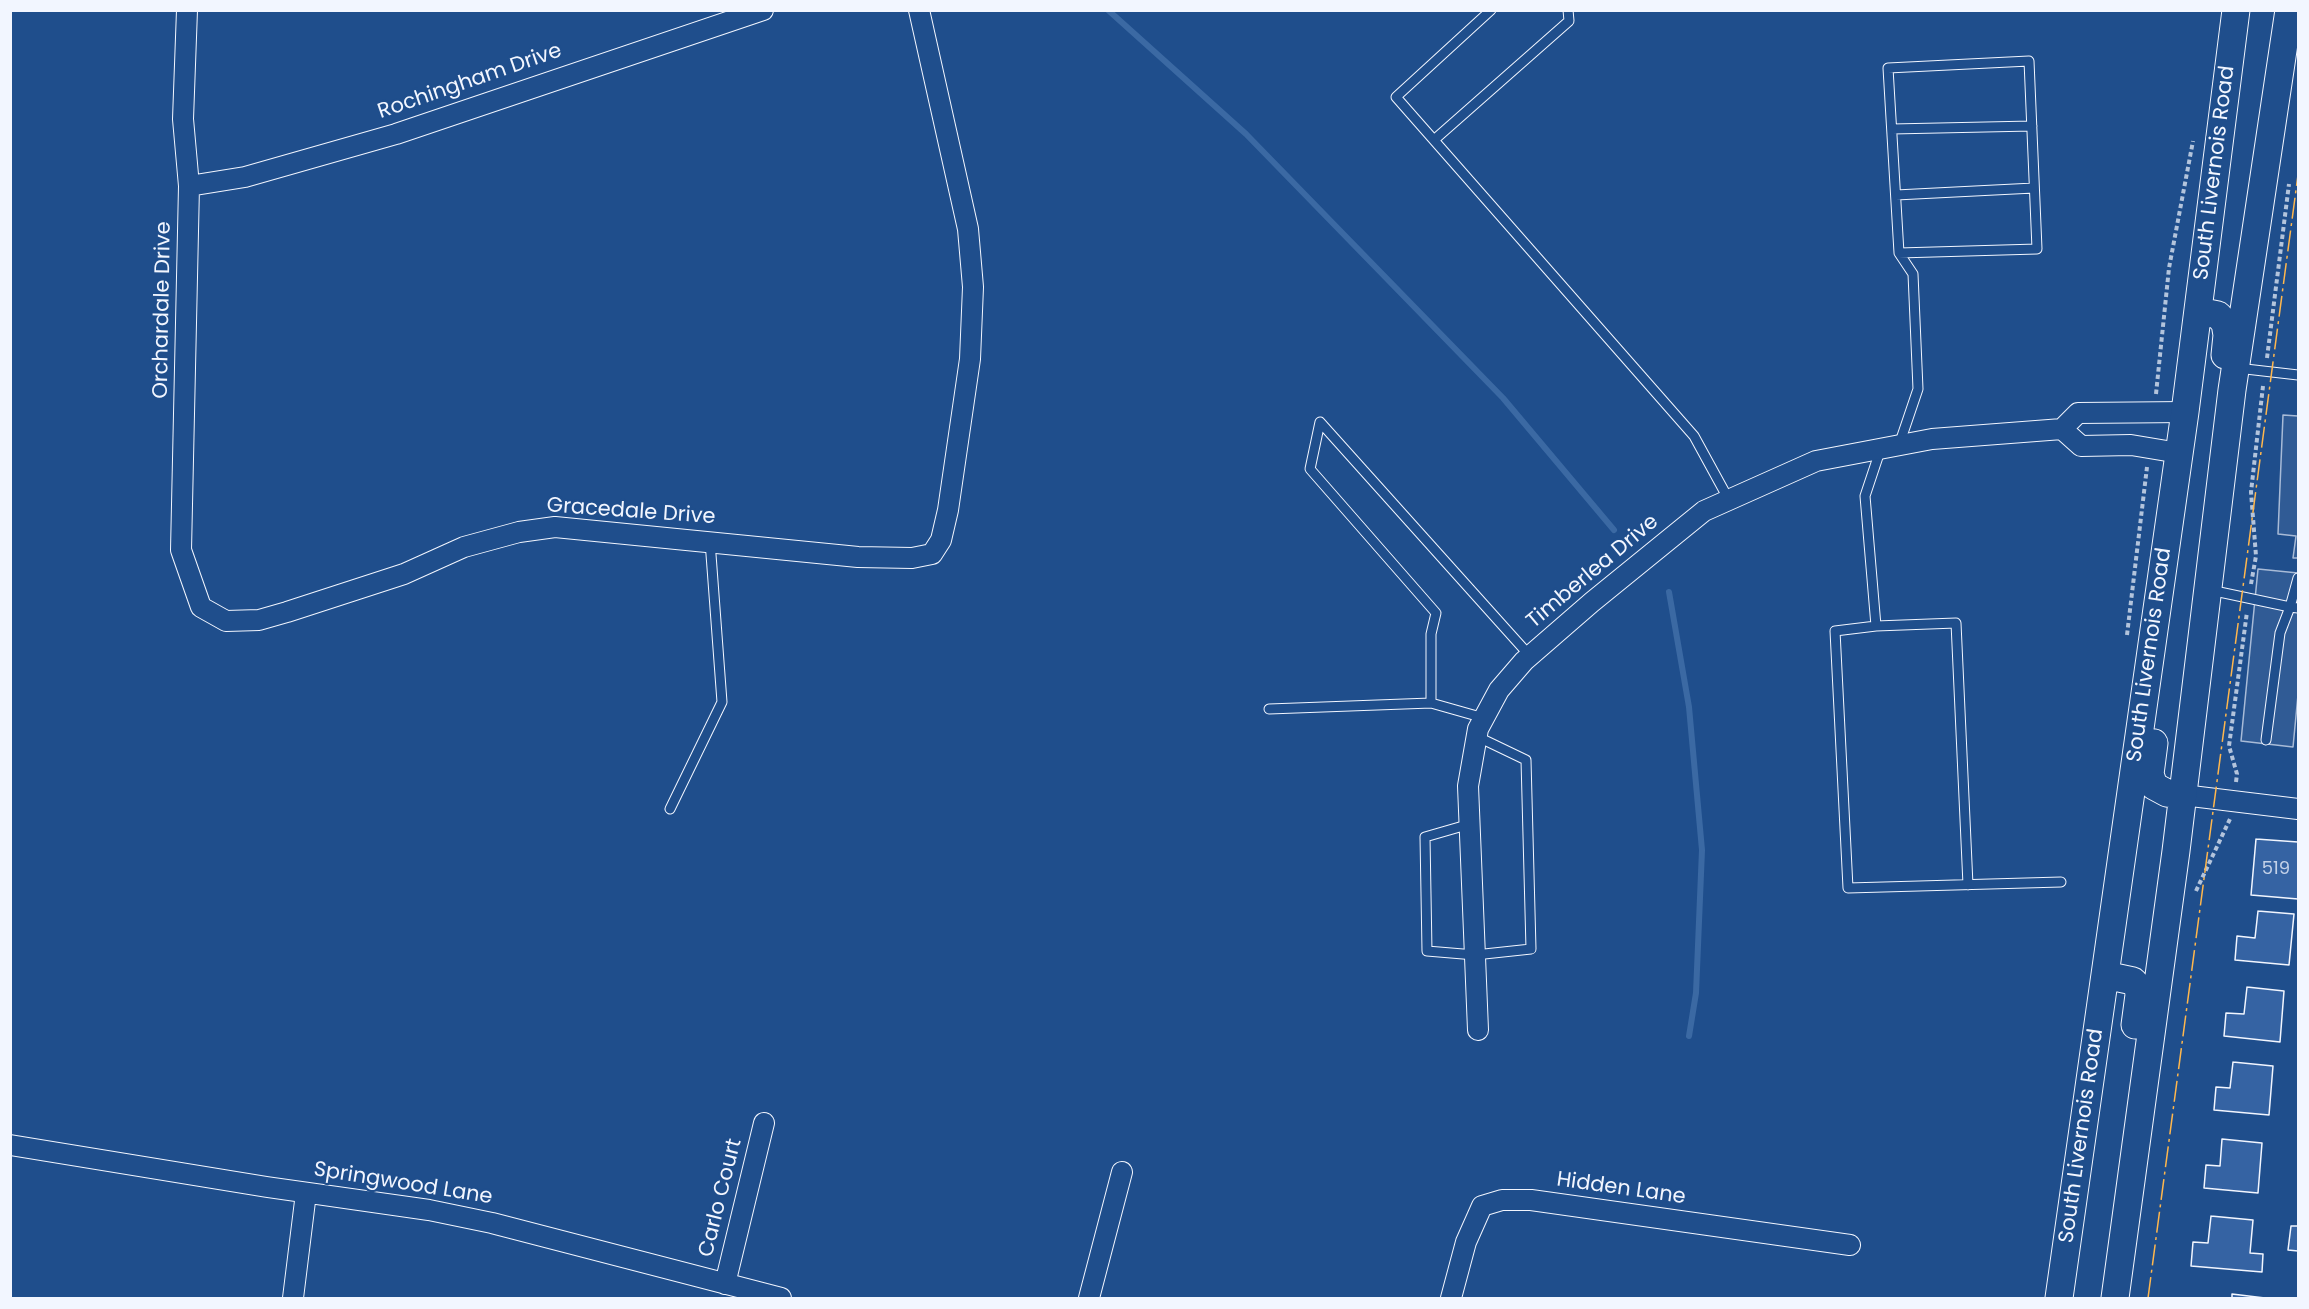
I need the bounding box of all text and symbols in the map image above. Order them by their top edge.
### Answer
street label: Rochingham Drive [375,39,565,125]
street label: South Livernois Road [2189,64,2241,282]
street label: Orchardale Drive [149,221,177,399]
street label: Gracedale Drive [546,494,716,530]
street label: Timberlea Drive [1522,510,1664,634]
street label: South Livernois Road [2122,546,2178,764]
house number: 519 [2262,858,2290,880]
street label: South Livernois Road [2054,1027,2110,1245]
street label: Carlo Court [694,1136,748,1260]
street label: Springwood Lane [312,1157,494,1211]
street label: Hidden Lane [1555,1167,1687,1211]

